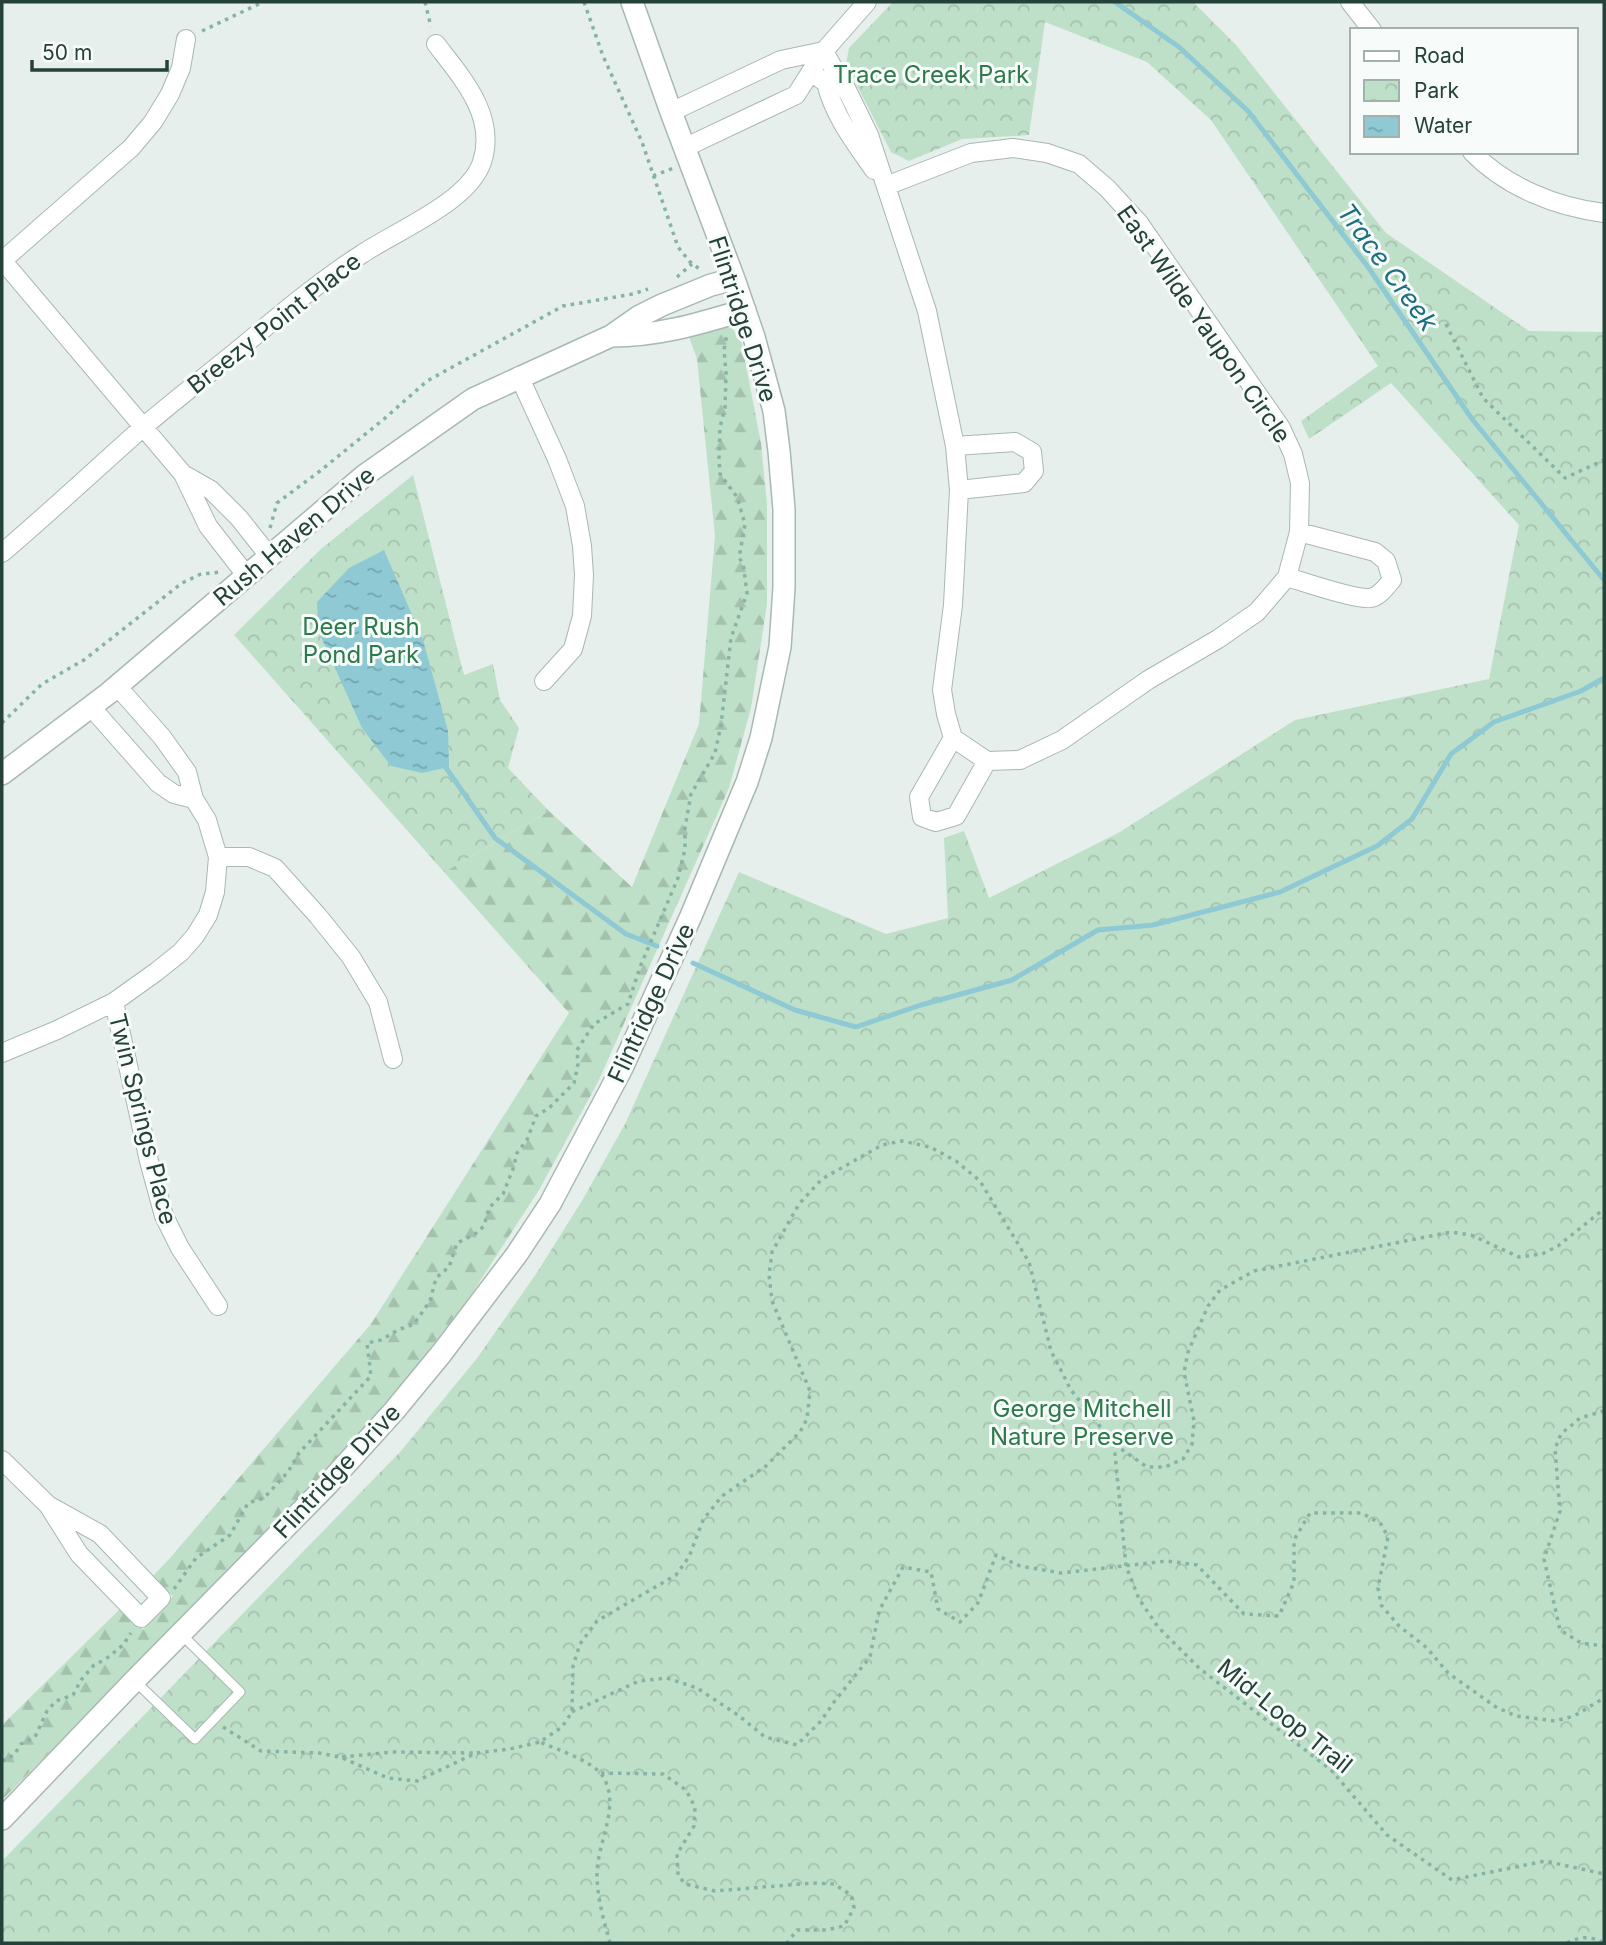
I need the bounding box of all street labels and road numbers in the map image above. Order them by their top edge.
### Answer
street label: East Wilde Yaupon Circle [1111,200,1297,448]
street label: Flintridge Drive [703,232,783,406]
street label: Breezy Point Place [182,246,366,400]
street label: Rush Haven Drive [207,460,381,612]
street label: Flintridge Drive [601,919,701,1087]
street label: Twin Springs Place [103,1011,183,1227]
street label: Flintridge Drive [267,1398,407,1544]
street label: Mid-Loop Trail [1212,1653,1358,1779]

